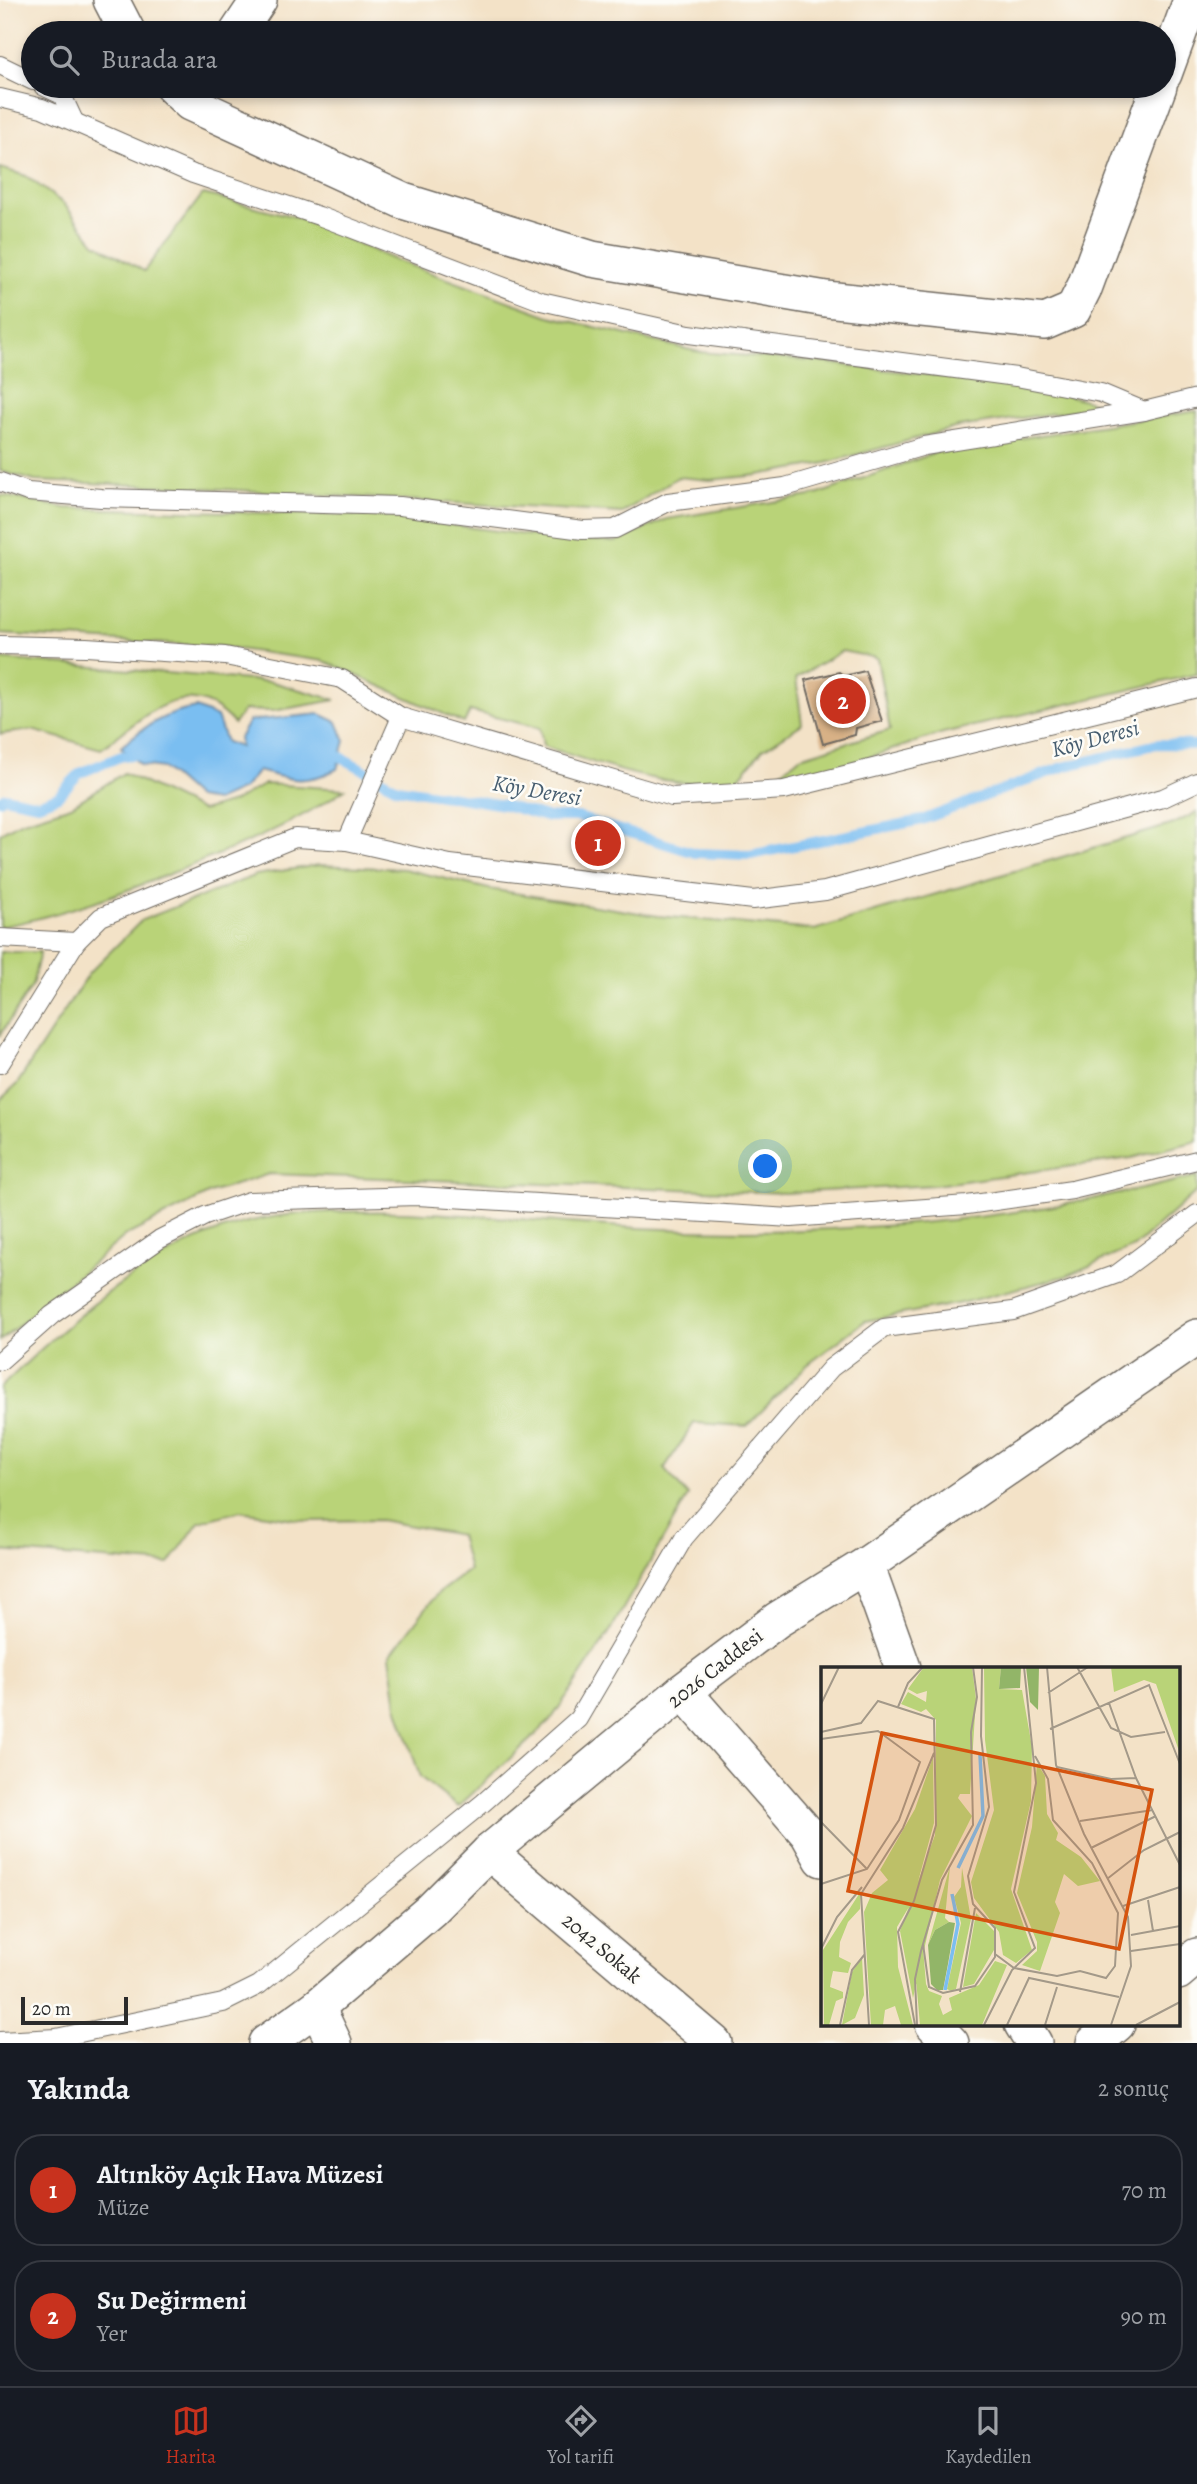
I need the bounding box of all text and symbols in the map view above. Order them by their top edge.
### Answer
search box [21,21,1176,98]
icon: search [45,41,83,79]
text: Burada ara [101,42,218,77]
pin: 2 [820,675,866,727]
water label: Köy Deresi [1048,712,1142,765]
water label: Köy Deresi [490,767,584,814]
pin: 1 [575,817,621,869]
your location [748,1149,782,1183]
street label: 2026 Caddesi [661,1622,769,1714]
inset map [821,1667,1180,2025]
street label: 2042 Sokak [556,1906,648,1990]
scale bar [21,1994,128,2026]
text: 20 m [32,1996,71,2022]
text: Yakında [28,2069,130,2109]
text: 2 sonuç [1098,2073,1169,2104]
text: Altınköy Açık Hava Müzesi [97,2157,383,2192]
text: 1 [49,2175,57,2206]
text: 70 m [1121,2175,1167,2206]
text: Müze [97,2192,149,2223]
text: Su Değirmeni [97,2283,247,2318]
text: 2 [47,2301,59,2332]
text: 90 m [1121,2301,1167,2332]
text: Yer [97,2318,128,2349]
tab: Harita [166,2402,216,2470]
tab: Yol tarifi [547,2402,614,2470]
tab: Kaydedilen [945,2402,1031,2470]

